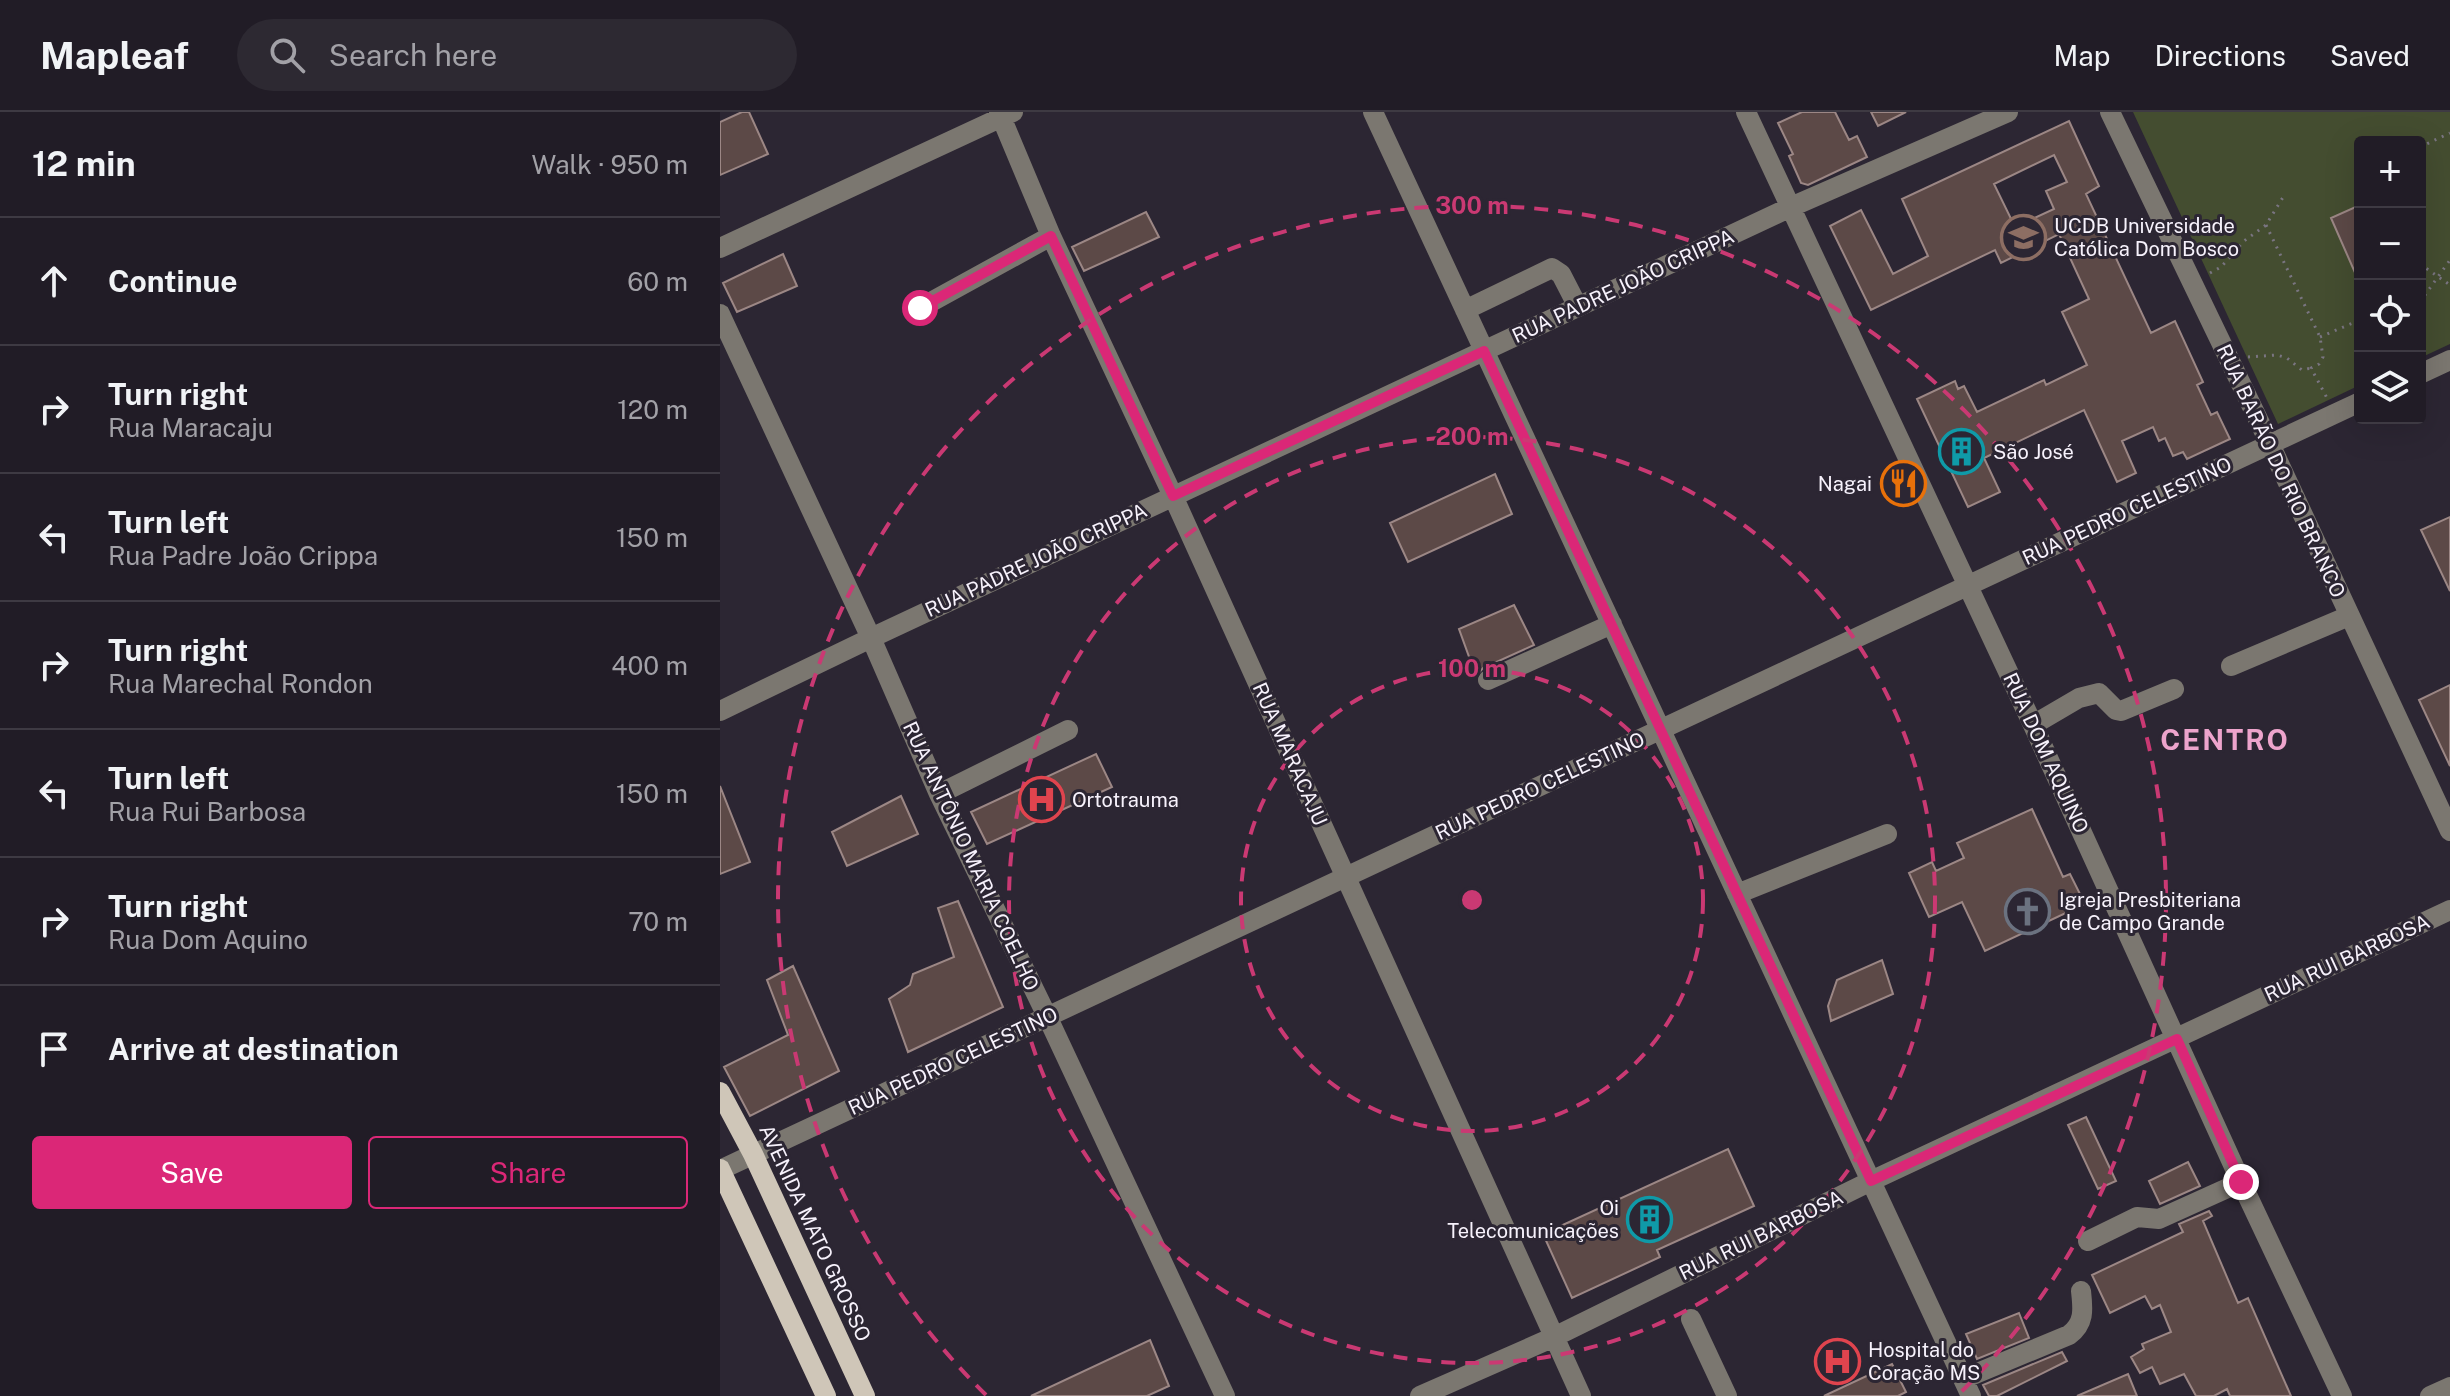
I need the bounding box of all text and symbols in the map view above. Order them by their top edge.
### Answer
search box [237,19,797,91]
text: Mapleaf [40,33,189,78]
icon: search [265,33,309,77]
text: Search here [329,37,497,73]
text: Map [2054,39,2110,72]
text: Directions [2154,39,2286,72]
text: Saved [2330,39,2410,72]
map controls [2354,136,2426,424]
button: + [2354,136,2426,208]
text: 12 min [32,144,136,184]
text: Walk · 950 m [532,149,688,180]
text: 300 m [1435,191,1509,219]
button: − [2354,208,2426,280]
school or university icon: UCDB Universidade Católica Dom Bosco [1999,214,2047,262]
place label: UCDB Universidade Católica Dom Bosco [2054,214,2239,261]
street label: RUA PADRE JOÃO CRIPPA [1508,223,1738,348]
icon: ahead [32,259,76,303]
text: Continue [108,263,238,299]
text: 60 m [627,266,688,297]
button: locate [2354,280,2426,352]
route start [902,290,938,326]
street label: RUA BARÃO DO RIO BRANCO [2212,340,2351,601]
button: layers [2354,352,2426,424]
text: Turn right [108,376,248,412]
icon: right [32,387,76,431]
text: 120 m [617,394,688,425]
text: Rua Maracaju [108,412,273,443]
text: 200 m [1435,422,1509,450]
building icon: São José [1938,428,1986,476]
place label: São José [1993,440,2074,464]
street label: RUA PEDRO CELESTINO [2018,452,2236,570]
restaurant icon: Nagai [1879,460,1927,508]
place label: Nagai [1818,472,1872,496]
street label: RUA PADRE JOÃO CRIPPA [921,497,1151,622]
text: Turn left [108,504,229,540]
icon: left [32,515,76,559]
text: 150 m [616,522,688,553]
text: Rua Padre João Crippa [108,540,378,571]
text: Turn right [108,632,248,668]
icon: right [32,643,76,687]
text: 400 m [611,650,688,681]
text: 100 m [1438,654,1506,682]
text: Rua Marechal Rondon [108,668,373,699]
street label: RUA DOM AQUINO [1998,669,2094,837]
street label: RUA MARACAJU [1248,679,1332,829]
street label: RUA ANTÔNIO MARIA COELHO [898,718,1044,994]
district label: CENTRO [2160,723,2290,756]
street label: RUA PEDRO CELESTINO [1431,727,1649,845]
text: Turn left [108,760,229,796]
icon: left [32,771,76,815]
hospital icon: Ortotrauma [1017,776,1065,824]
text: 150 m [616,778,688,809]
place label: Ortotrauma [1072,788,1179,812]
text: Rua Rui Barbosa [108,796,306,827]
centre of rings [1458,886,1486,914]
text: Turn right [108,888,248,924]
church icon: Igreja Presbiteriana de Campo Grande [2004,888,2052,936]
place label: Igreja Presbiteriana de Campo Grande [2059,888,2241,935]
icon: right [32,899,76,943]
text: 70 m [628,906,688,937]
street label: RUA RUI BARBOSA [2261,909,2433,1007]
text: Rua Dom Aquino [108,924,308,955]
street label: RUA PEDRO CELESTINO [844,1002,1062,1120]
icon: arrive [32,1027,76,1071]
text: Arrive at destination [108,1031,399,1067]
street label: AVENIDA MATO GROSSO [754,1121,876,1345]
button: Save [32,1136,352,1209]
button: Share [368,1136,688,1209]
route end [2223,1164,2259,1200]
street label: RUA RUI BARBOSA [1675,1185,1847,1285]
building icon: Oi Telecomunicações [1626,1195,1674,1243]
place label: Oi Telecomunicações [1447,1196,1619,1243]
hospital icon: Hospital do Coração MS [1813,1337,1861,1385]
place label: Hospital do Coração MS [1868,1338,1981,1385]

